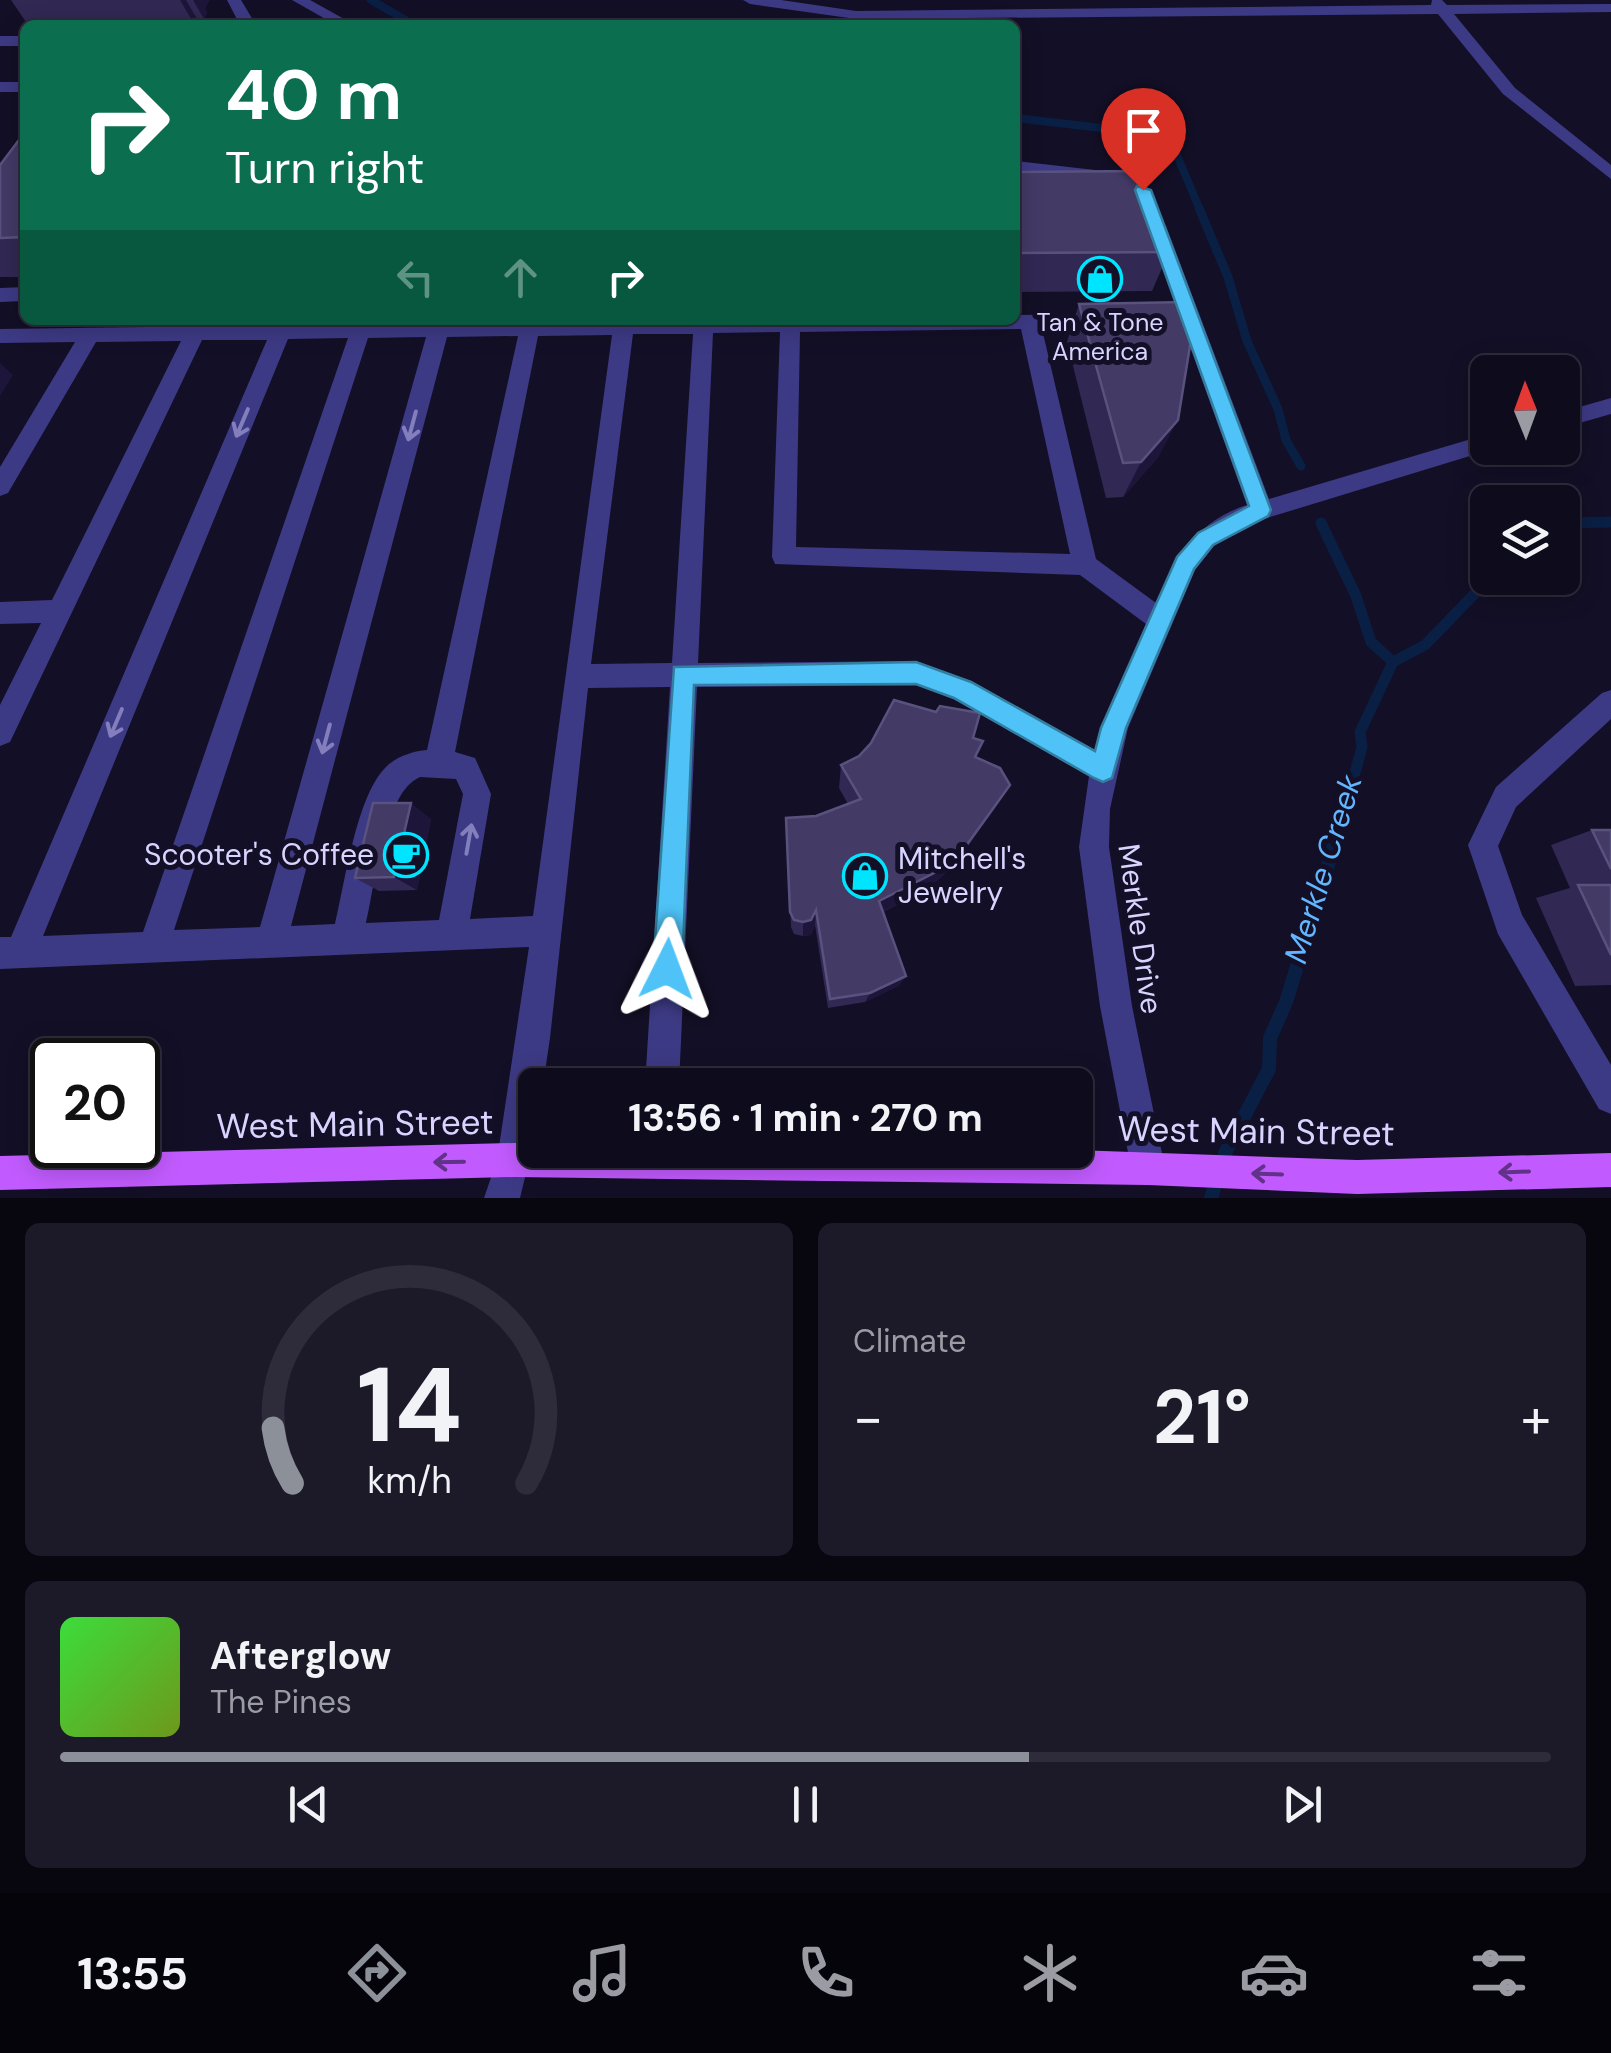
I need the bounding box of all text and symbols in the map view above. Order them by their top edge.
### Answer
text: 40 m [225,50,402,141]
icon: right [60,60,190,190]
pin [1101,88,1186,191]
icon: arrive [1116,103,1171,158]
text: Turn right [225,138,424,197]
icon: left [388,250,443,305]
icon: ahead [493,250,548,305]
icon: right [598,250,653,305]
shop icon: Tan & Tone America [1077,256,1123,302]
place label: Tan & Tone America [1037,306,1163,368]
north arrow [1470,355,1580,465]
map controls [1470,355,1580,595]
one-way arrow [232,407,250,438]
one-way arrow [402,410,420,441]
button: layers [1470,485,1580,595]
one-way arrow [106,707,124,738]
one-way arrow [316,723,335,755]
water label: Merkle Creek [1274,769,1372,968]
one-way arrow [460,824,479,856]
cafe icon: Scooter's Coffee [383,832,429,878]
place label: Scooter's Coffee [144,835,374,874]
place label: Mitchell's Jewelry [898,839,1026,912]
street label: Merkle Drive [1109,841,1172,1016]
shop icon: Mitchell's Jewelry [842,853,888,899]
position arrow [615,917,719,1021]
speed limit sign: 20 [30,1038,160,1168]
text: 13:56 · 1 min · 270 m [628,1093,983,1143]
street label: West Main Street [216,1099,494,1149]
street label: West Main Street [1117,1106,1395,1156]
one-way arrow [434,1152,466,1171]
one-way arrow [1498,1163,1530,1182]
one-way arrow [1251,1165,1283,1184]
text: Climate [853,1320,967,1362]
text: 14 [356,1338,462,1473]
text: 21° [1153,1369,1251,1466]
text: − [853,1382,883,1454]
text: + [1521,1382,1551,1454]
text: km/h [367,1458,451,1504]
text: Afterglow [210,1631,391,1681]
text: The Pines [210,1681,352,1723]
icon: previous [281,1777,336,1832]
icon: pause [778,1777,833,1832]
icon: next [1275,1777,1330,1832]
icon: directions [342,1938,412,2008]
icon: music [567,1938,637,2008]
icon: phone [791,1938,861,2008]
icon: climate [1015,1938,1085,2008]
icon: car [1239,1938,1309,2008]
icon: filters [1464,1938,1534,2008]
text: 13:55 [77,1944,188,2003]

